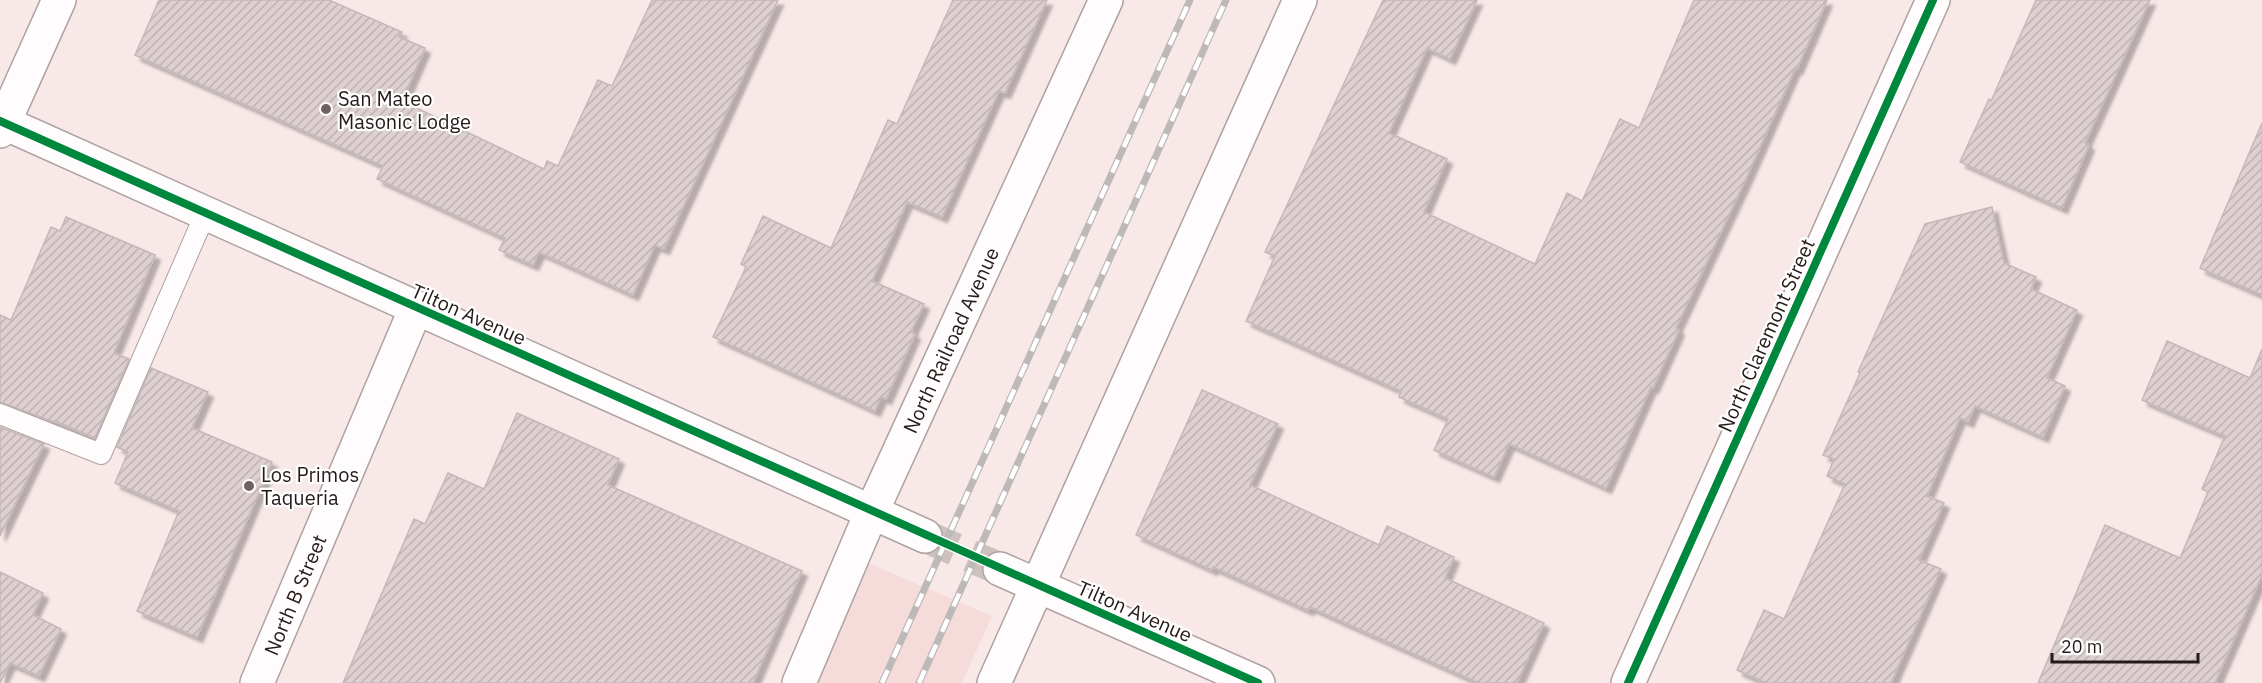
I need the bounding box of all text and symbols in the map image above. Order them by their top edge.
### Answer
place label: San Mateo Masonic Lodge [338,85,471,135]
marker: San Mateo Masonic Lodge [319,102,333,116]
street label: North Claremont Street [1711,234,1821,436]
street label: North Railroad Avenue [896,242,1005,437]
street label: Tilton Avenue [407,277,531,351]
place label: Los Primos Taqueria [261,461,359,511]
marker: Los Primos Taqueria [242,479,256,493]
street label: North B Street [257,530,332,659]
street label: Tilton Avenue [1073,574,1197,648]
scale bar [2052,626,2198,664]
text: 20 m [2061,635,2103,658]

